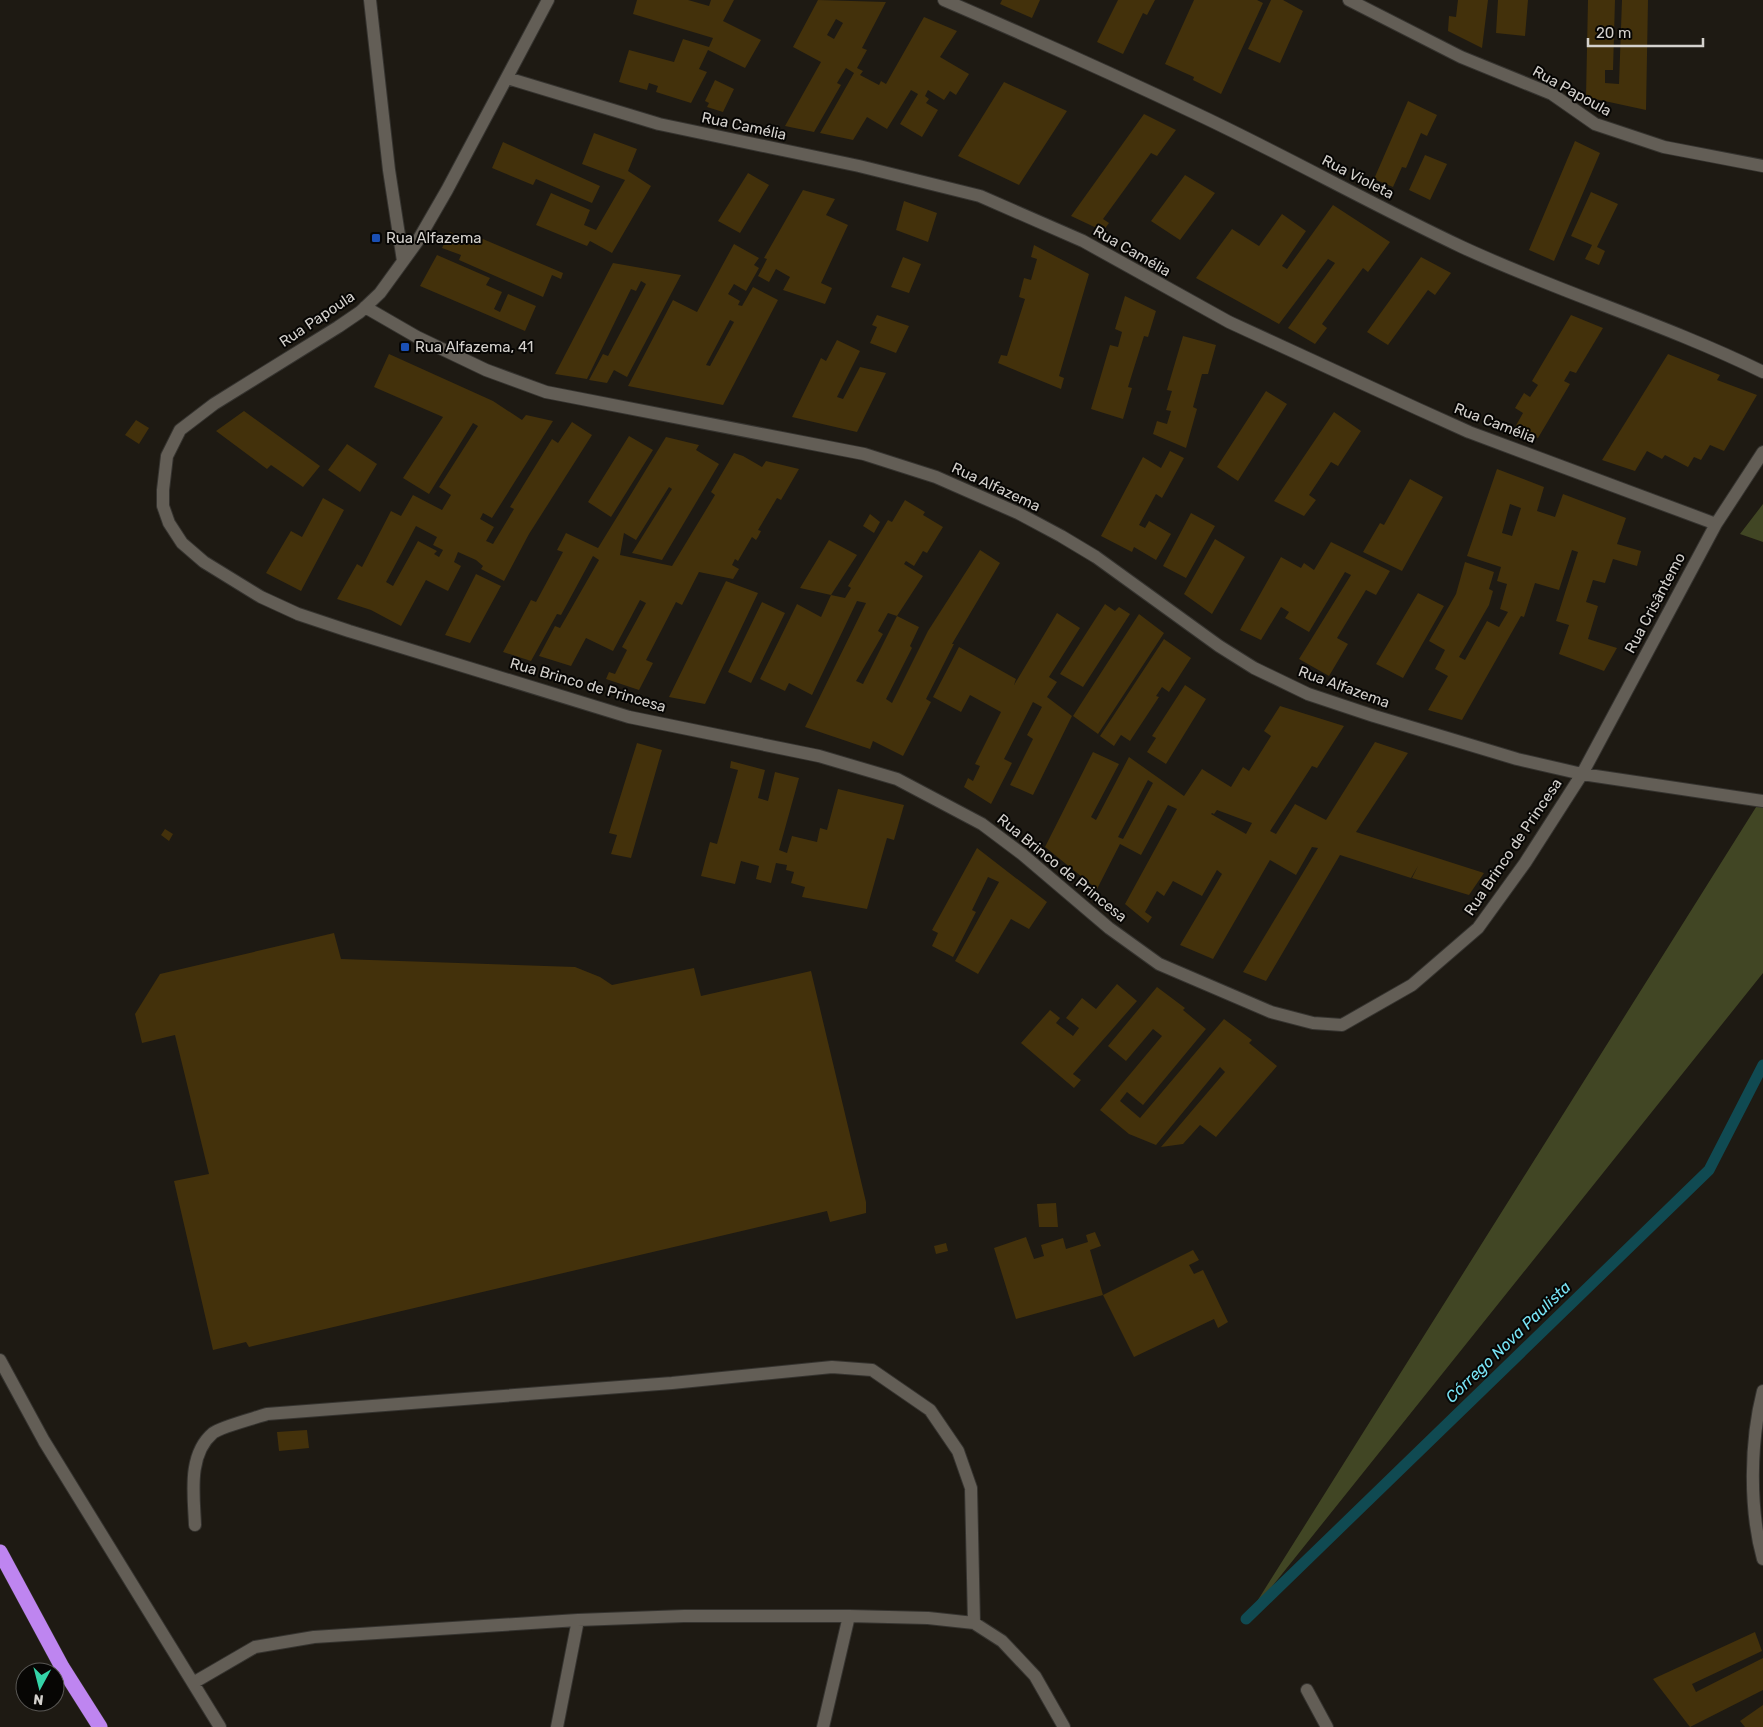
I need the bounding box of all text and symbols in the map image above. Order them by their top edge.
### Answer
scale bar [1588,15,1703,47]
text: 20 m [1596,24,1631,42]
street label: Rua Papoula [1530,62,1614,120]
street label: Rua Camélia [700,108,788,144]
street label: Rua Violeta [1319,151,1397,203]
street label: Rua Camélia [1090,222,1174,280]
place label: Rua Alfazema [386,229,482,247]
marker: Rua Alfazema [370,232,382,244]
street label: Rua Papoula [276,287,358,351]
place label: Rua Alfazema, 41 [415,338,533,356]
marker: Rua Alfazema, 41 [399,341,411,353]
street label: Rua Camélia [1451,399,1539,447]
street label: Rua Alfazema [949,459,1043,515]
street label: Rua Crisântemo [1621,550,1689,656]
street label: Rua Brinco de Princesa [508,654,668,716]
street label: Rua Alfazema [1296,662,1392,712]
street label: Rua Brinco de Princesa [1460,775,1566,919]
street label: Rua Brinco de Princesa [994,810,1130,926]
water label: Córrego Nova Paulista [1442,1277,1574,1407]
north arrow [15,1662,65,1712]
text: N [32,1690,45,1708]

